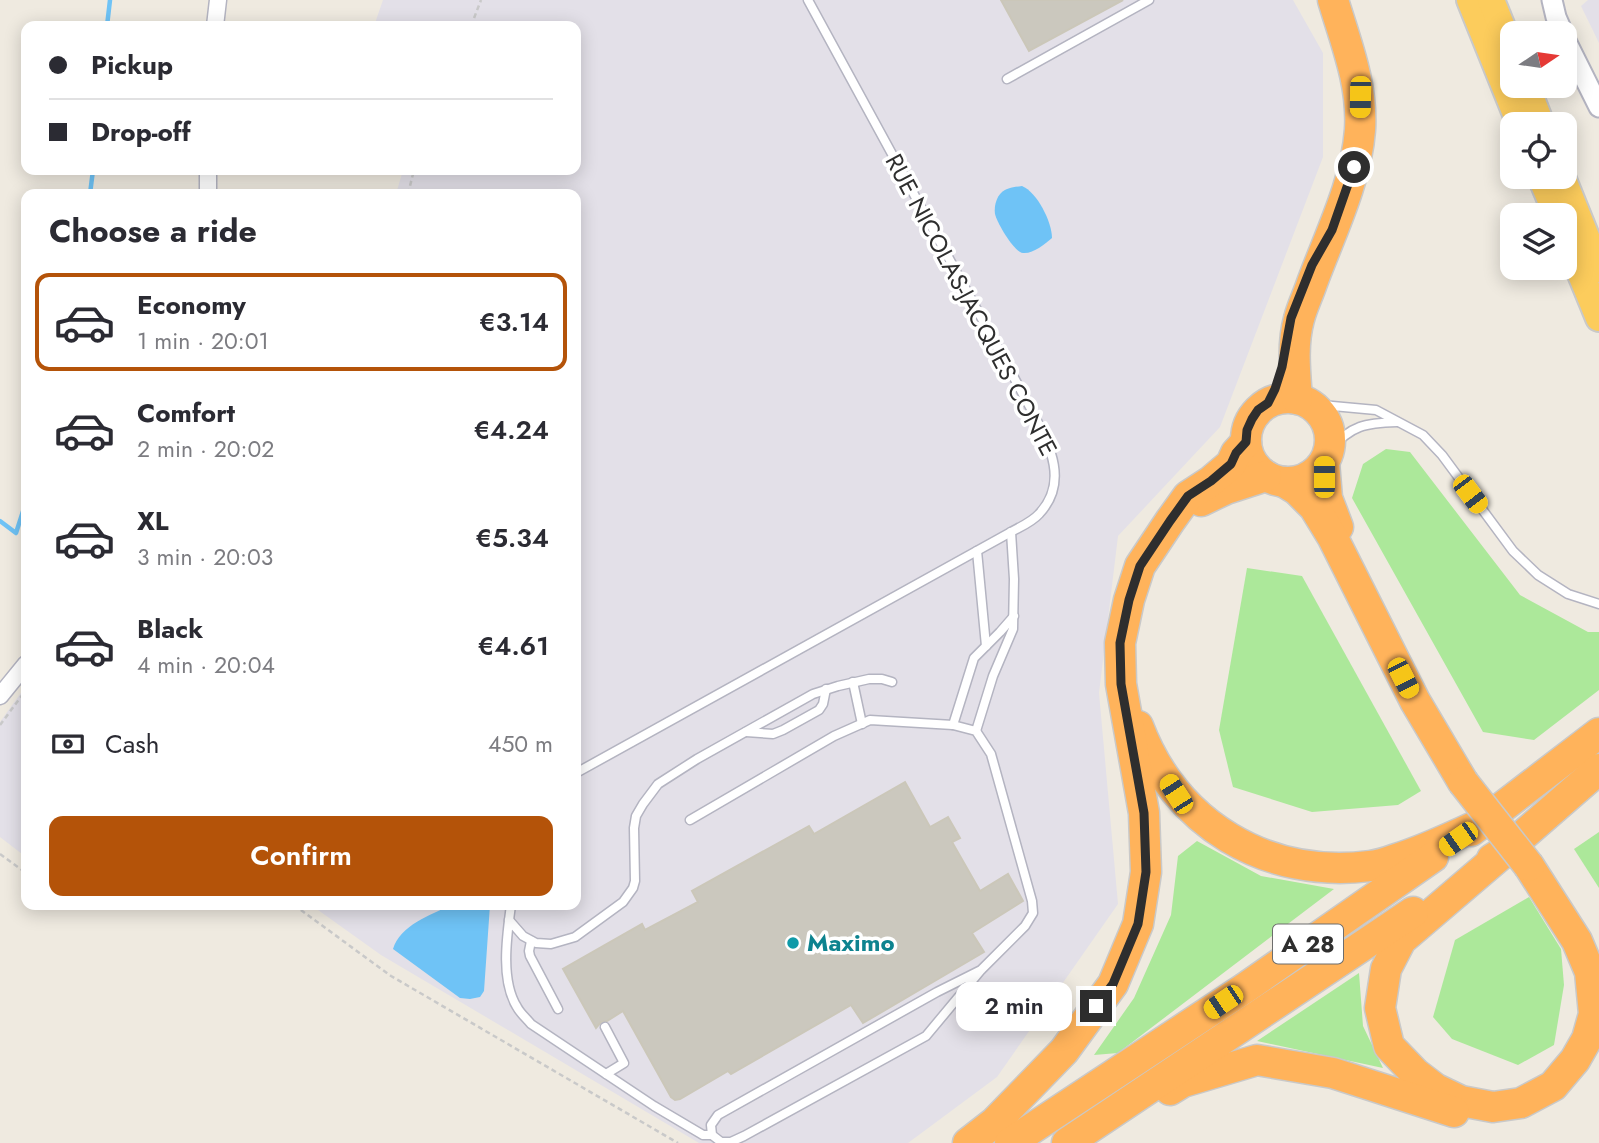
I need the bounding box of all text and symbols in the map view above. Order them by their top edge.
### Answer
north arrow [1500,21,1577,98]
map controls [1500,21,1577,280]
text: Pickup [91,46,173,84]
car [1350,76,1371,118]
button: locate [1500,112,1577,189]
text: Drop-off [91,113,191,151]
street label: RUE NICOLAS-JACQUES CONTE [877,148,1066,462]
route start [1338,151,1370,183]
button: layers [1500,203,1577,280]
text: Choose a ride [49,208,257,254]
text: Economy [137,286,246,324]
icon: car [53,291,116,354]
text: €3.14 [479,303,549,341]
text: 1 min · 20:01 [137,324,269,358]
text: Comfort [137,394,235,432]
icon: car [53,399,116,462]
text: €4.24 [474,411,549,449]
text: 2 min · 20:02 [137,432,274,466]
car [1314,456,1335,498]
car [1449,471,1492,517]
text: XL [137,502,169,540]
icon: car [53,507,116,570]
text: €5.34 [476,519,549,557]
text: 3 min · 20:03 [137,540,273,574]
text: Black [137,610,203,648]
icon: car [53,615,116,678]
text: €4.61 [478,627,549,665]
text: 4 min · 20:04 [137,648,275,682]
car [1385,655,1422,701]
icon: cash [49,725,87,763]
text: Cash [105,725,159,763]
text: 450 m [488,727,553,761]
car [1156,771,1197,817]
button: Confirm [49,816,553,896]
car [1435,818,1482,860]
place label: Maximo [807,925,895,960]
road number: A 28 [1273,925,1343,964]
marker: Maximo [785,935,801,951]
callout: 2 min [956,982,1072,1030]
car [1200,982,1247,1022]
text: 2 min [984,989,1044,1023]
route end [1080,990,1112,1022]

